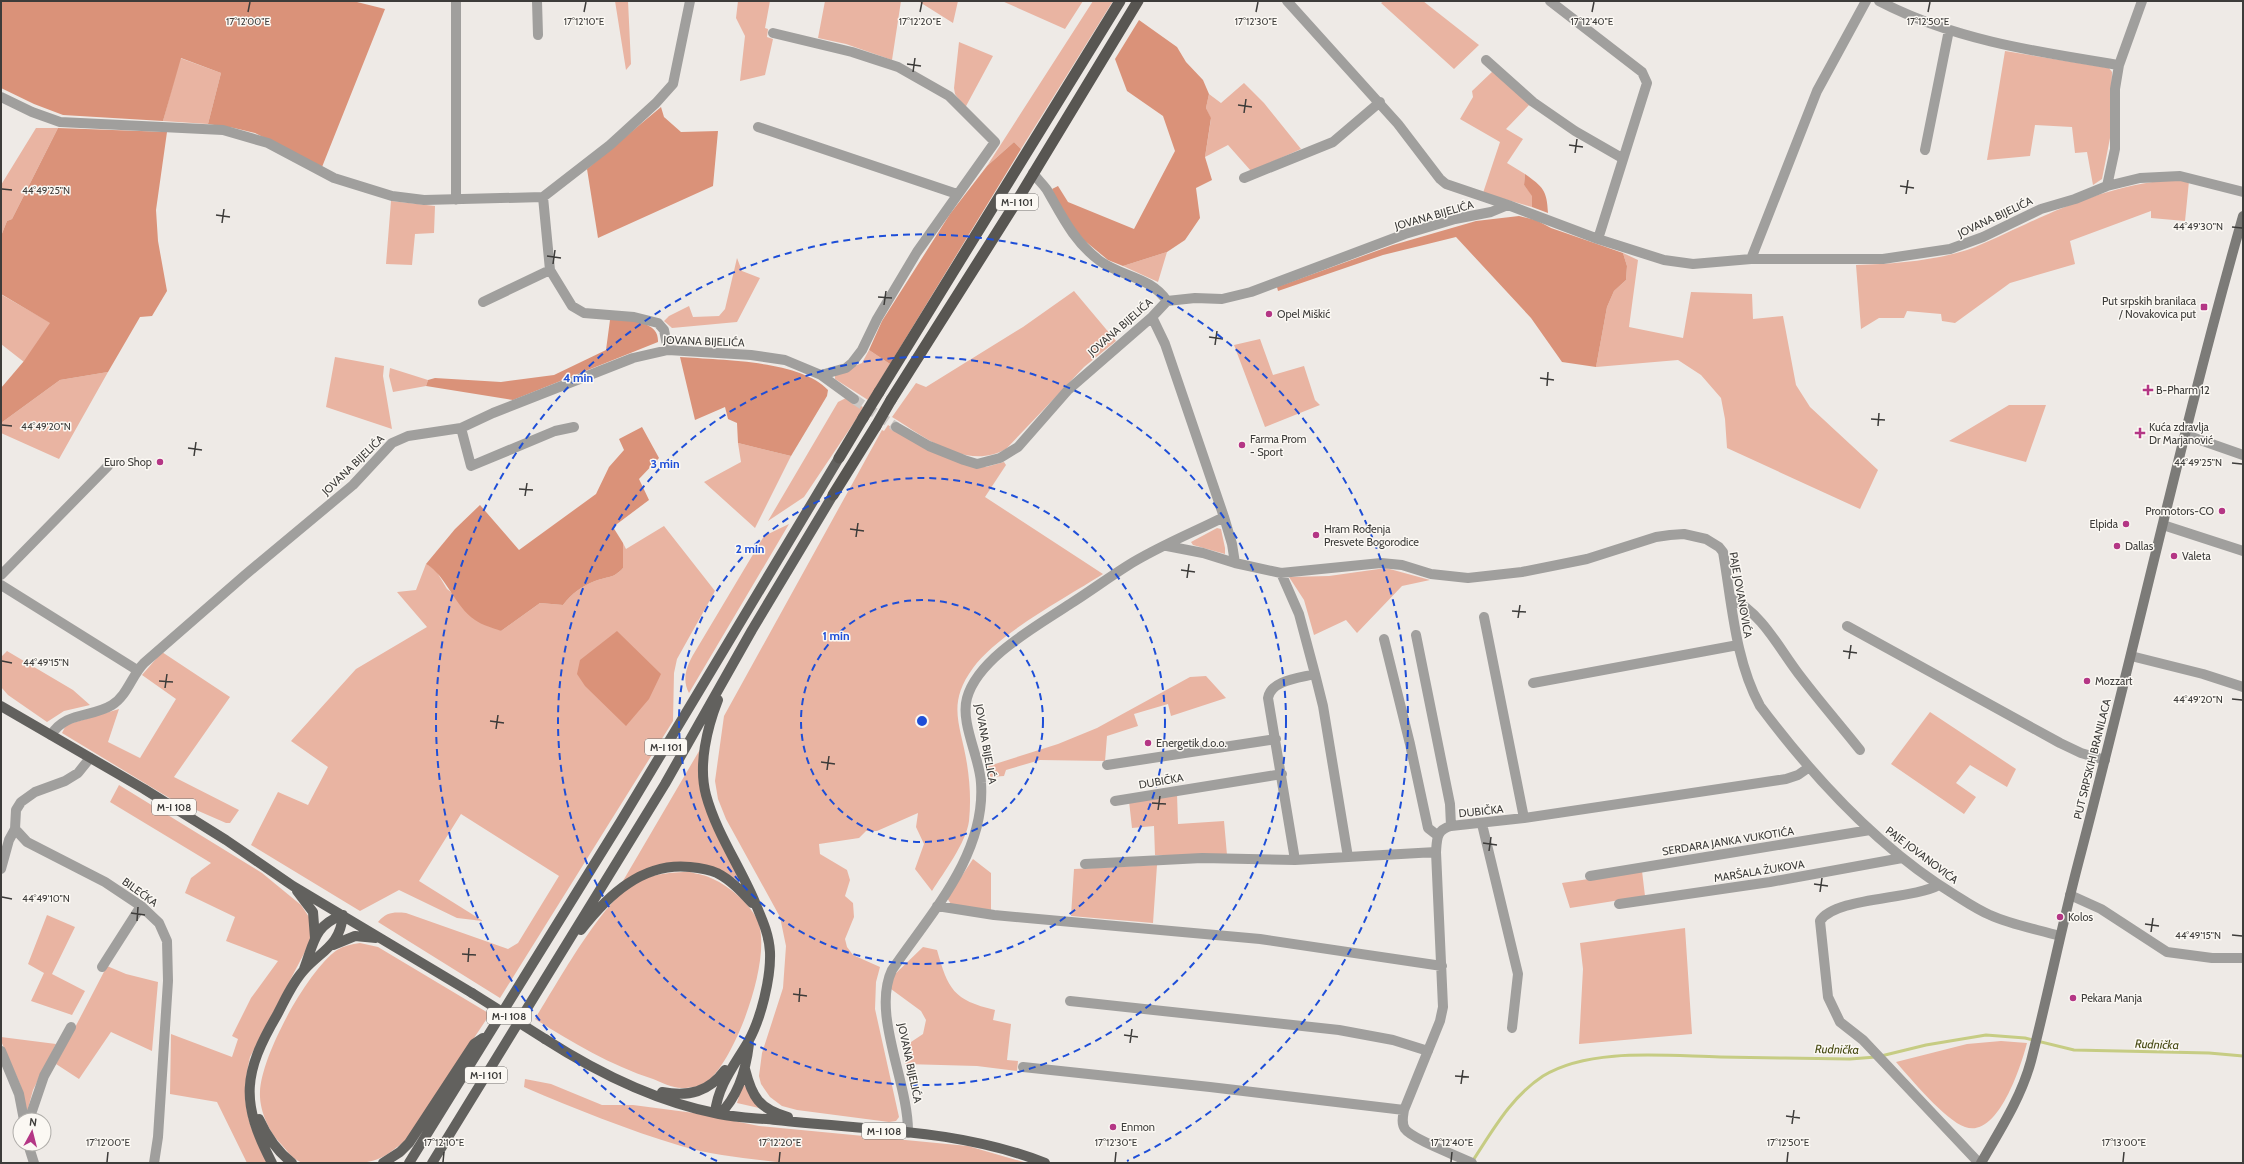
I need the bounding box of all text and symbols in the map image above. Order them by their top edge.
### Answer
text: 17°12'00"E [226,15,271,28]
text: 17°12'10"E [564,15,605,28]
text: 17°12'20"E [899,15,942,28]
text: 17°12'30"E [1235,15,1278,28]
text: 17°12'40"E [1571,15,1614,28]
text: 17°12'50"E [1907,15,1950,28]
text: 44°49'25"N [22,184,70,197]
street label: JOVANA BIJELIĆA [1954,193,2035,241]
road number: M-I 101 [996,194,1038,210]
street label: JOVANA BIJELIĆA [1392,197,1475,233]
text: 44°49'30"N [2173,220,2223,233]
place label: Put srpskih branilaca / Novakovica put [2102,294,2197,321]
street label: JOVANA BIJELIĆA [1084,295,1155,360]
marker: Put srpskih branilaca / Novakovica put [2199,302,2209,312]
place label: Opel Miškić [1277,307,1330,321]
marker: Opel Miškić [1264,309,1274,319]
street label: JOVANA BIJELIĆA [662,333,745,349]
text: 4 min [563,370,593,385]
place label: B-Pharm 12 [2156,383,2210,397]
marker: B-Pharm 12 [2143,385,2153,395]
text: 44°49'20"N [21,420,71,433]
place label: Kuća zdravlja Dr Marjanović [2149,420,2213,447]
marker: Kuća zdravlja Dr Marjanović [2134,427,2146,439]
street label: JOVANA BIJELIĆA [318,432,387,499]
place label: Farma Prom - Sport [1250,432,1307,459]
marker: Farma Prom - Sport [1237,440,1247,450]
place label: Euro Shop [104,455,152,469]
text: 3 min [650,456,680,471]
text: 44°49'25"N [2174,456,2222,469]
marker: Euro Shop [155,457,165,467]
place label: Promotors-CO [2145,504,2215,518]
marker: Promotors-CO [2217,506,2227,516]
place label: Elpida [2089,517,2119,531]
marker: Elpida [2121,519,2131,529]
place label: Hram Rođenja Presvete Bogorodice [1324,522,1419,549]
marker: Hram Rođenja Presvete Bogorodice [1311,530,1321,540]
place label: Dallas [2125,539,2154,553]
text: 2 min [736,541,764,556]
marker: Dallas [2112,541,2122,551]
place label: Valeta [2182,549,2211,563]
street label: PAJE JOVANOVIĆA [1727,551,1756,639]
marker: Valeta [2169,551,2179,561]
text: 1 min [822,628,850,643]
text: 44°49'15"N [23,656,69,669]
place label: Mozzart [2095,674,2133,688]
marker: Mozzart [2082,676,2092,686]
text: 44°49'20"N [2173,693,2223,706]
street label: PUT SRPSKIH BRANILACA [2070,697,2114,821]
street label: JOVANA BIJELIĆA [972,702,1000,785]
centre of rings [915,714,929,728]
place label: Energetik d.o.o. [1156,736,1227,750]
marker: Energetik d.o.o. [1143,738,1153,748]
road number: M-I 101 [645,739,687,755]
street label: DUBIČKA [1138,770,1185,792]
road number: M-I 108 [152,799,196,815]
street label: DUBIČKA [1458,802,1504,820]
street label: PAJE JOVANOVIĆA [1883,823,1961,887]
street label: SERDARA JANKA VUKOTIĆA [1661,824,1795,858]
street label: MARŠALA ŽUKOVA [1713,857,1806,885]
street label: BILEĆKA [119,874,161,910]
text: 44°49'10"N [22,892,70,905]
place label: Kolos [2068,910,2093,924]
marker: Kolos [2055,912,2065,922]
text: 44°49'15"N [2175,929,2221,942]
place label: Pekara Manja [2081,991,2143,1005]
marker: Pekara Manja [2068,993,2078,1003]
road number: M-I 108 [487,1008,531,1024]
street label: JOVANA BIJELIĆA [895,1021,925,1104]
water label: Rudnička [2135,1036,2179,1052]
water label: Rudnička [1815,1041,1859,1057]
road number: M-I 101 [465,1067,507,1083]
north arrow [12,1112,52,1152]
text: N [29,1115,38,1129]
place label: Enmon [1121,1120,1155,1134]
marker: Enmon [1108,1122,1118,1132]
road number: M-I 108 [862,1123,906,1139]
text: 17°12'00"E [86,1136,131,1149]
text: 17°12'10"E [424,1136,465,1149]
text: 17°12'20"E [759,1136,802,1149]
text: 17°12'30"E [1095,1136,1138,1149]
text: 17°12'40"E [1431,1136,1474,1149]
text: 17°12'50"E [1767,1136,1810,1149]
text: 17°13'00"E [2102,1136,2147,1149]

